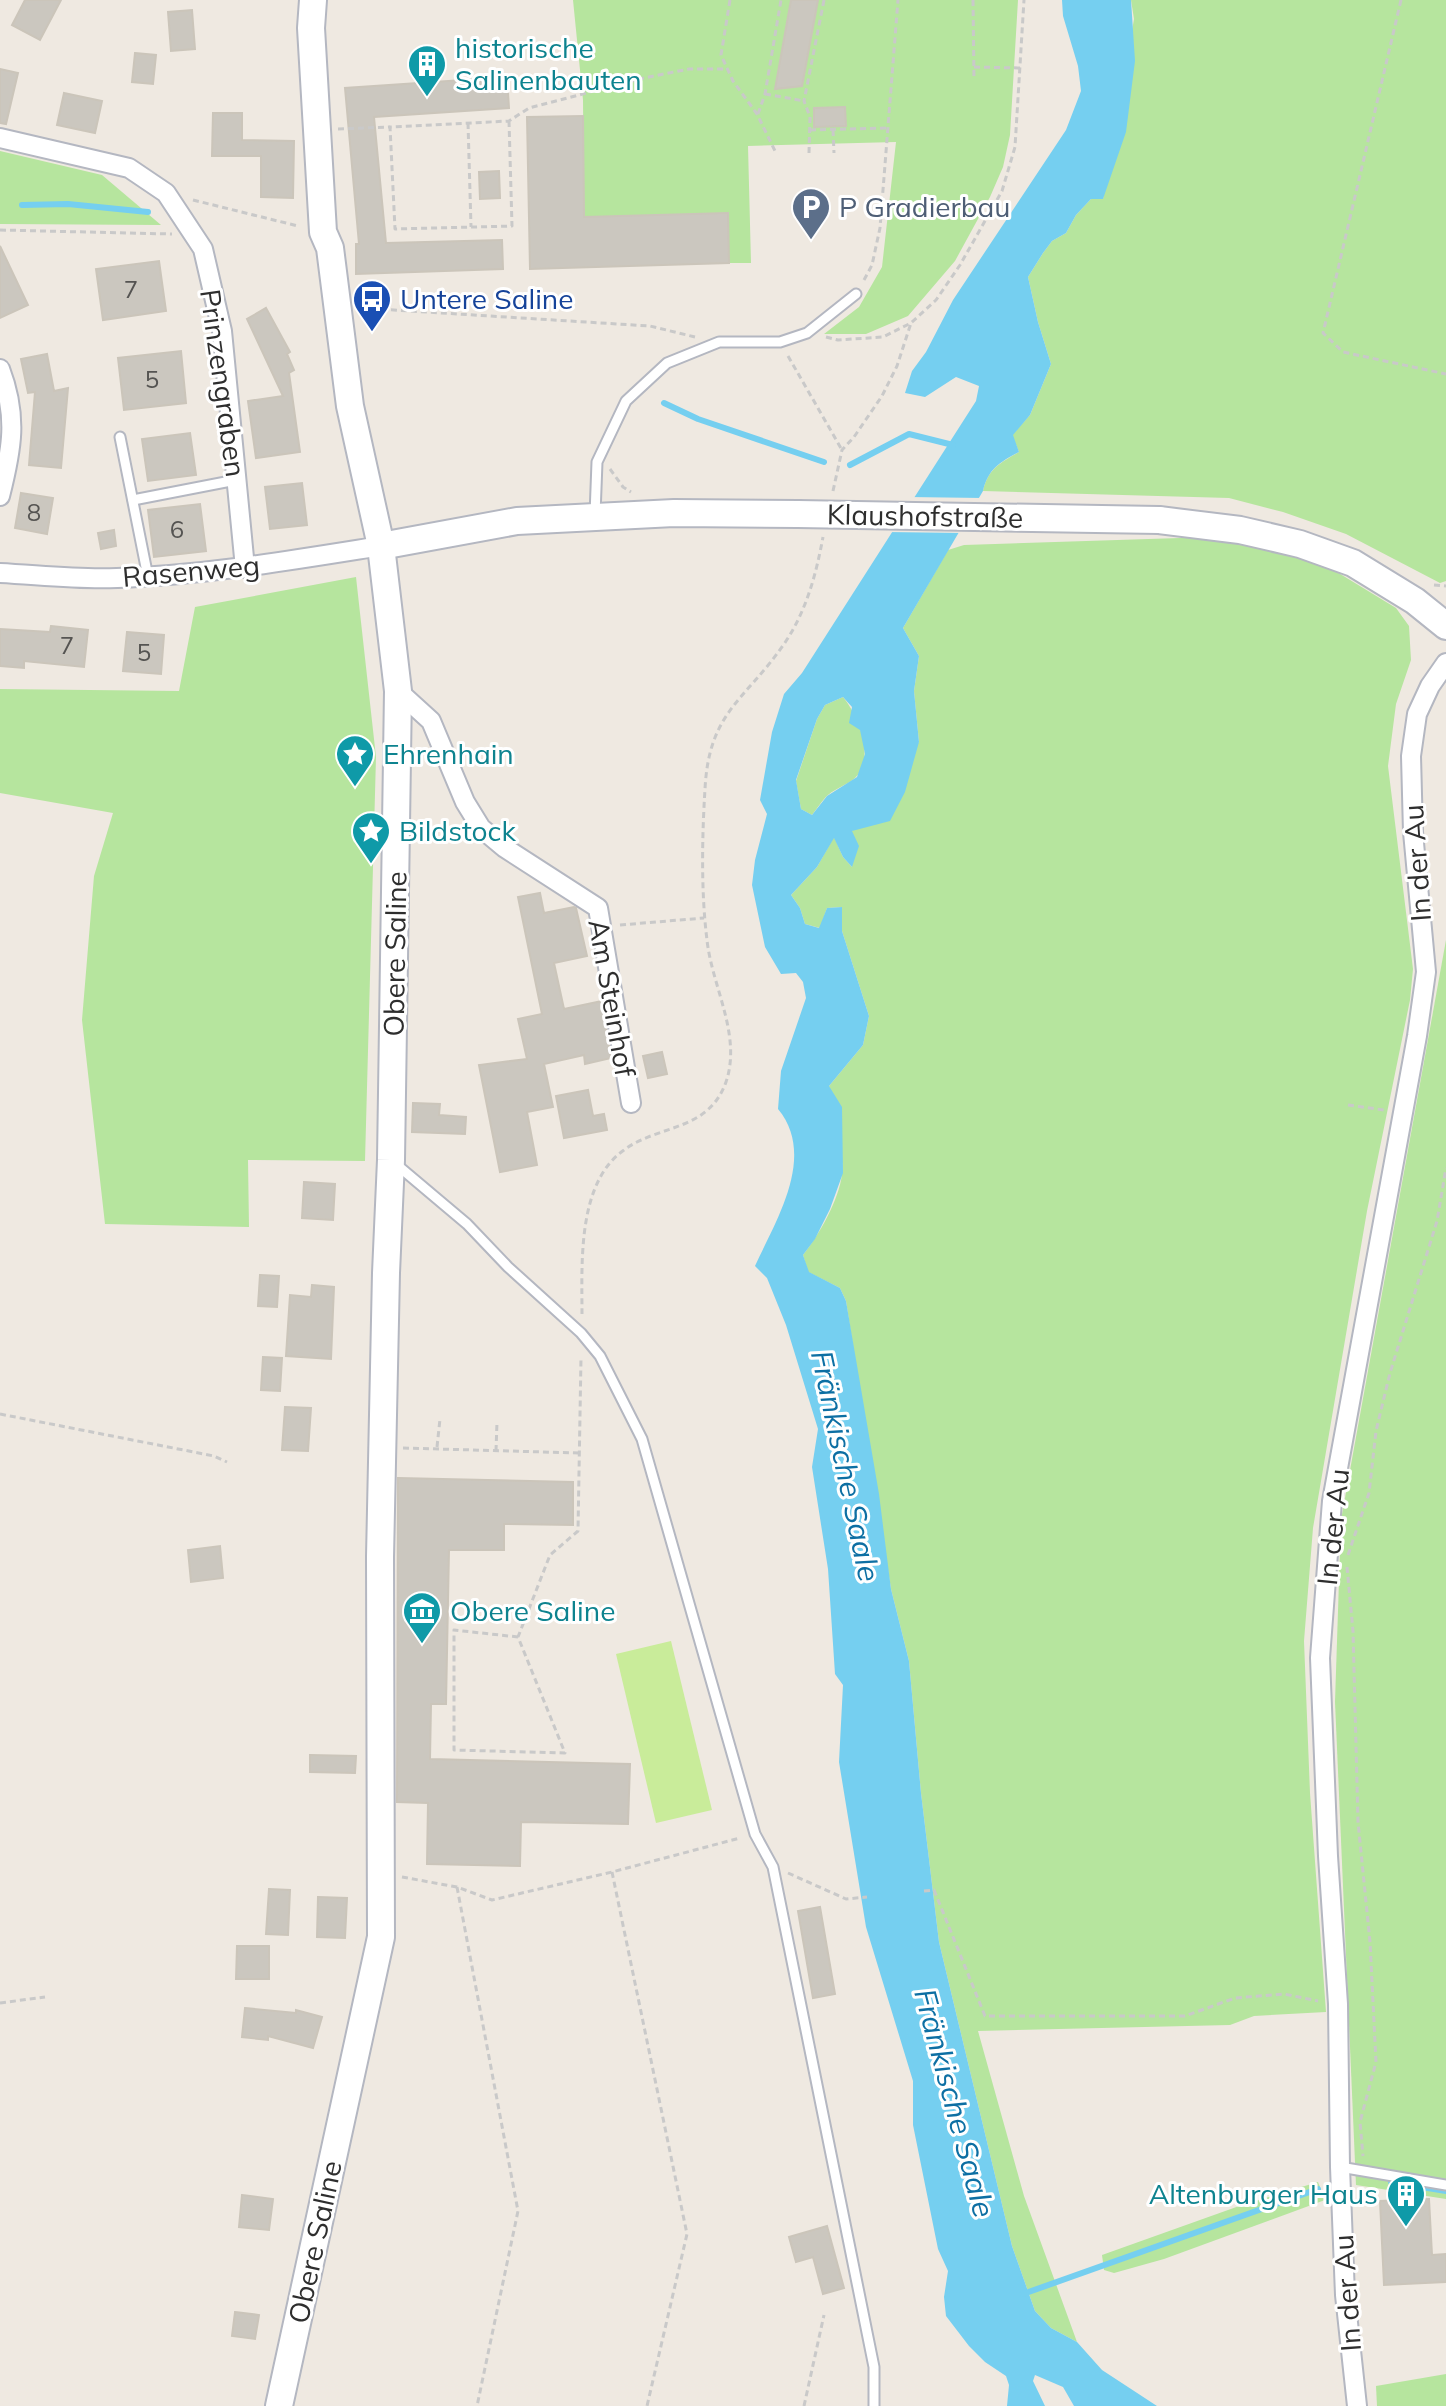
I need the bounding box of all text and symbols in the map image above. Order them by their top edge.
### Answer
place label: historische Salinenbauten [455,30,642,97]
building icon: historische Salinenbauten [406,43,448,98]
parking icon: P Gradierbau [790,186,832,241]
place label: P Gradierbau [839,189,1010,224]
house number: 7 [124,274,138,304]
bus stop icon: Untere Saline [351,278,393,333]
place label: Untere Saline [400,281,573,316]
street label: Prinzengraben [193,287,254,479]
house number: 5 [145,364,159,394]
street label: Klaushofstraße [827,496,1023,535]
house number: 8 [27,497,41,527]
house number: 6 [170,514,184,544]
street label: Rasenweg [121,547,261,594]
house number: 7 [60,630,74,660]
house number: 5 [137,637,151,667]
place icon: Ehrenhain [334,733,376,788]
place label: Ehrenhain [383,736,514,771]
street label: In der Au [1395,803,1438,923]
place icon: Bildstock [350,810,392,865]
place label: Bildstock [399,813,516,848]
street label: Obere Saline [376,871,413,1037]
street label: Am Steinhof [581,916,644,1080]
water label: Fränkische Saale [803,1347,889,1585]
street label: In der Au [1309,1467,1356,1587]
museum icon: Obere Saline [401,1590,443,1645]
place label: Obere Saline [450,1593,615,1628]
water label: Fränkische Saale [906,1984,1004,2221]
street label: Obere Saline [280,2157,349,2326]
building icon: Altenburger Haus [1385,2173,1427,2228]
place label: Altenburger Haus [1149,2176,1378,2211]
street label: In der Au [1325,2233,1368,2353]

